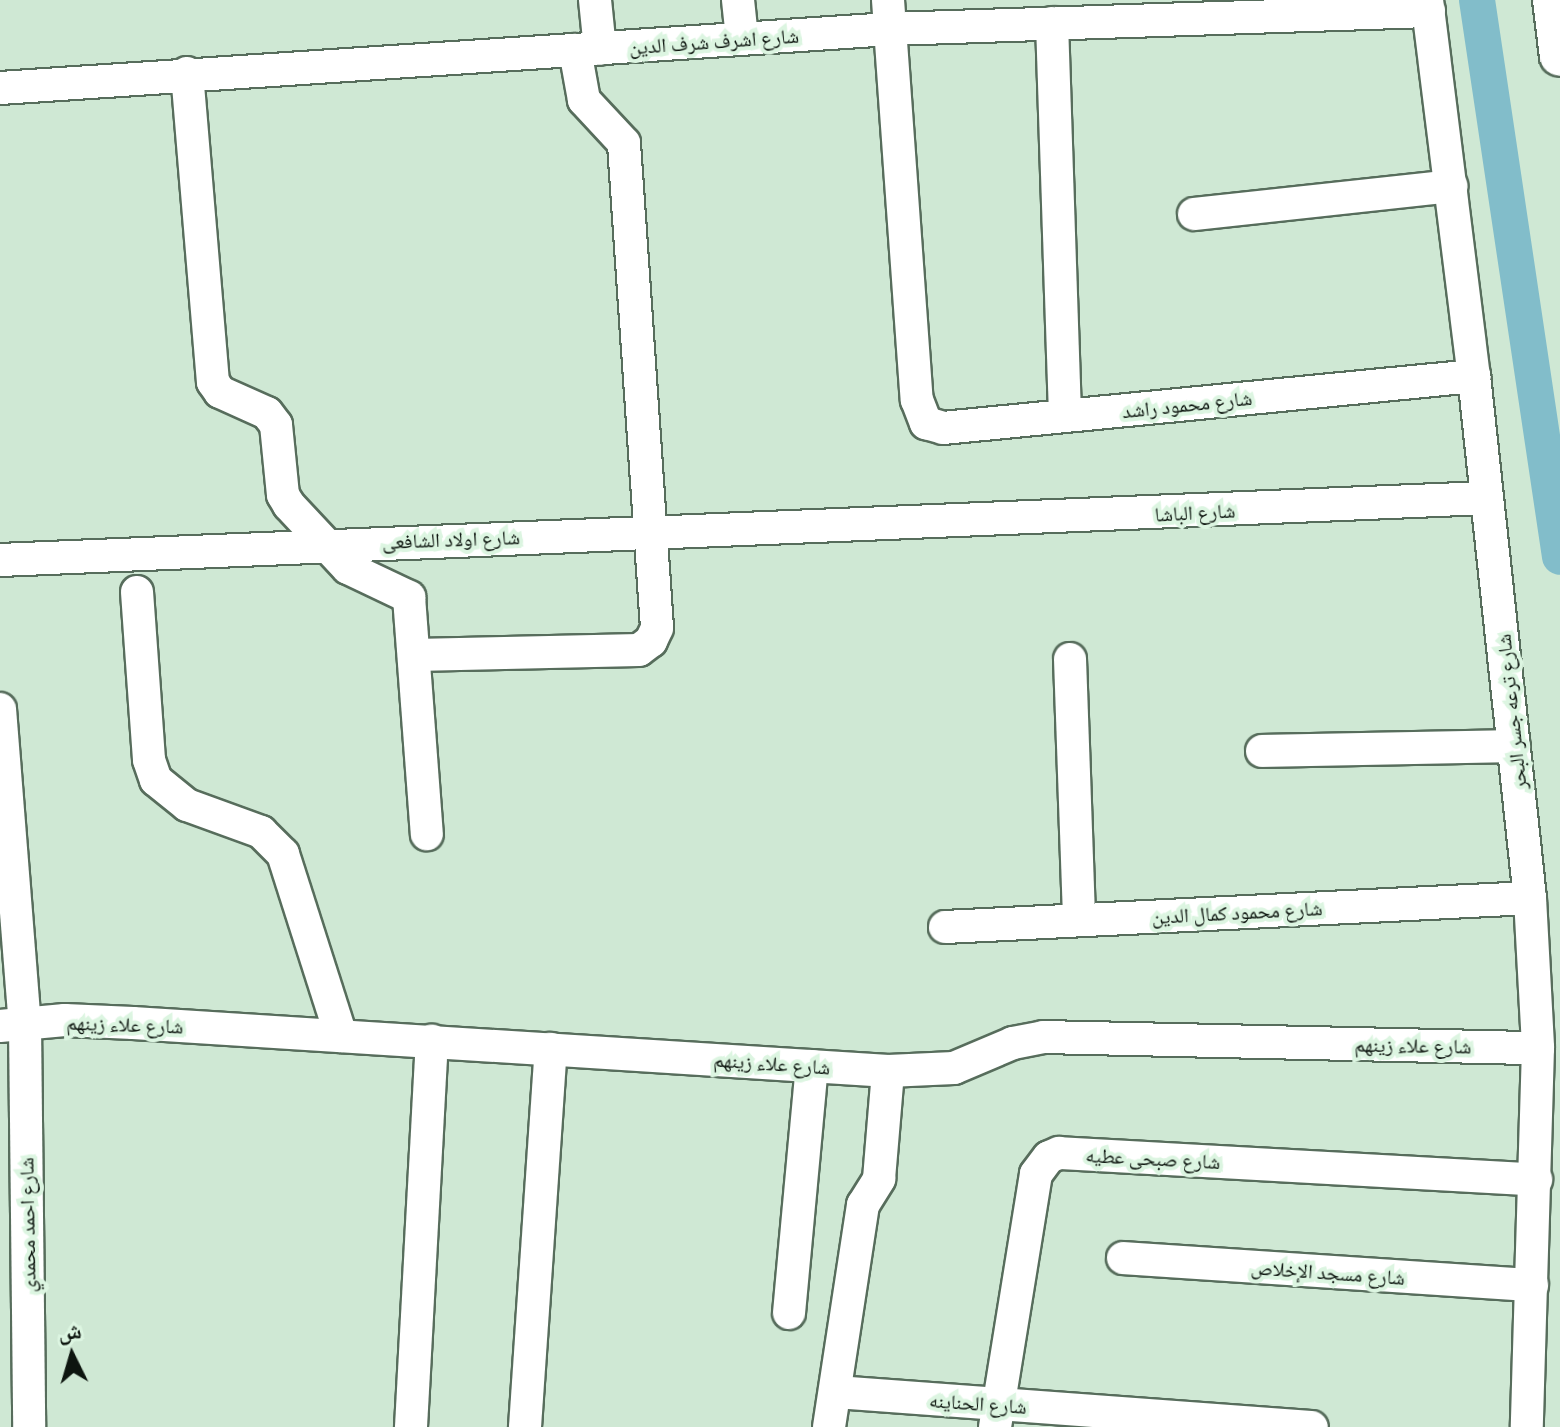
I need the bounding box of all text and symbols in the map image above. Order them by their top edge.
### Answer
street label: شارع اشرف شرف الدين [628,23,800,59]
street label: شارع محمود راشد [1121,385,1253,423]
street label: شارع الباشا [1154,498,1236,526]
street label: شارع اولاد الشافعى [382,525,520,553]
street label: شارع ترعه جسر البحر [1491,633,1531,791]
street label: شارع محمود كمال الدين [1151,896,1323,928]
street label: شارع علاء زينهم [66,1010,184,1038]
street label: شارع علاء زينهم [1354,1032,1472,1058]
street label: شارع علاء زينهم [713,1047,831,1079]
street label: شارع صبحى عطيه [1085,1142,1221,1174]
street label: شارع احمد محمدي [14,1157,40,1293]
street label: شارع مسجد الإخلاص [1250,1255,1406,1289]
north arrow [32,1315,112,1395]
text: ش [57,1315,83,1346]
street label: شارع الحناينه [928,1388,1028,1418]

